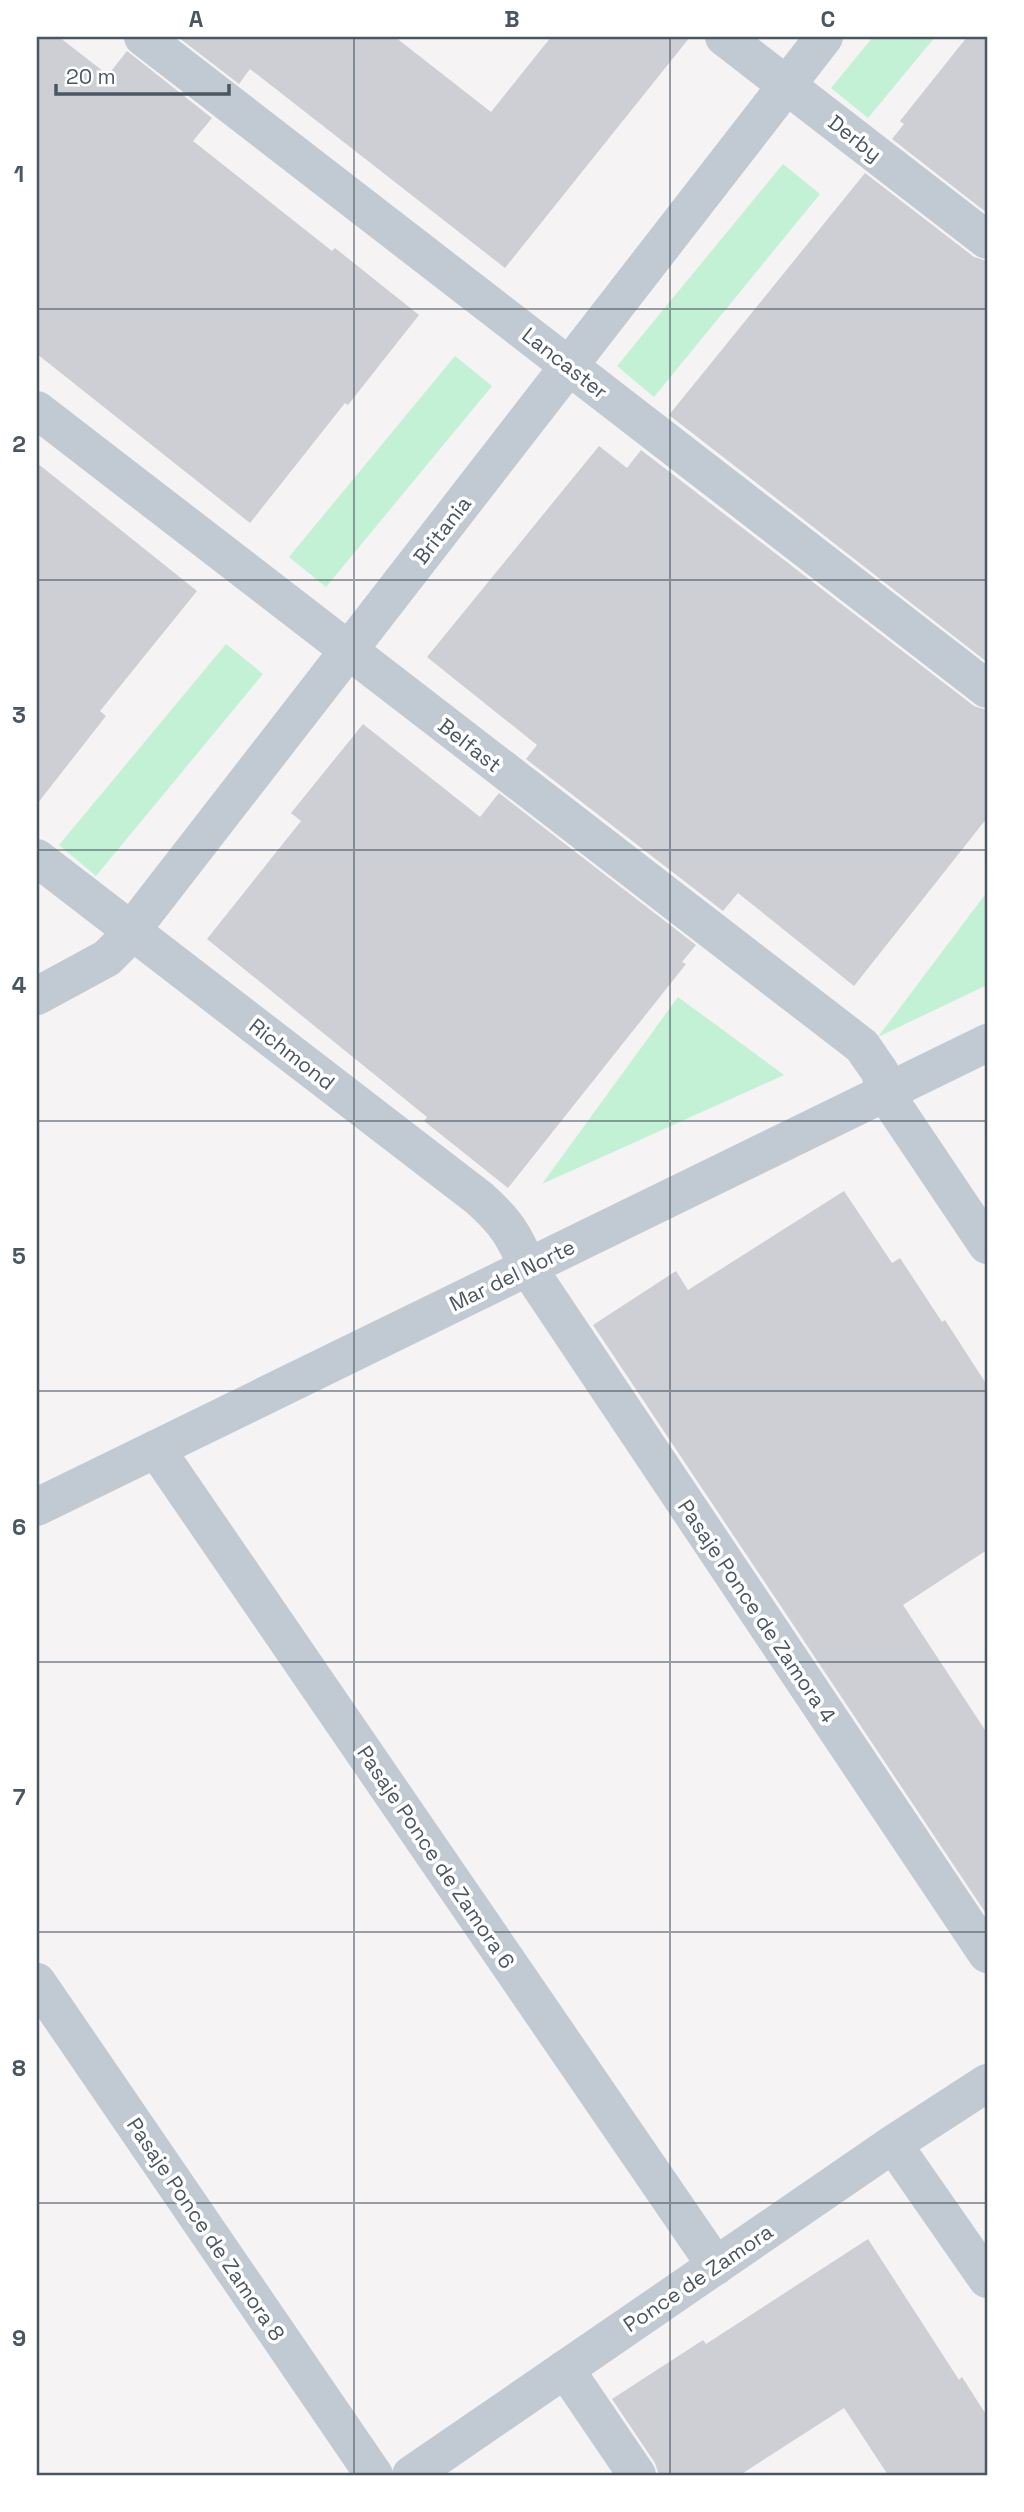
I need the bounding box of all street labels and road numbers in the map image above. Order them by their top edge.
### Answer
street label: Derby [823,109,887,167]
street label: Lancaster [517,321,613,405]
street label: Britania [407,491,477,569]
street label: Belfast [433,712,507,778]
street label: Richmond [244,1012,340,1096]
street label: Mar del Norte [445,1233,579,1317]
street label: Pasaje Ponce de Zamora 4 [672,1494,842,1728]
street label: Pasaje Ponce de Zamora 6 [351,1740,521,1974]
street label: Pasaje Ponce de Zamora 8 [121,2112,291,2346]
street label: Ponce de Zamora [618,2218,778,2338]

